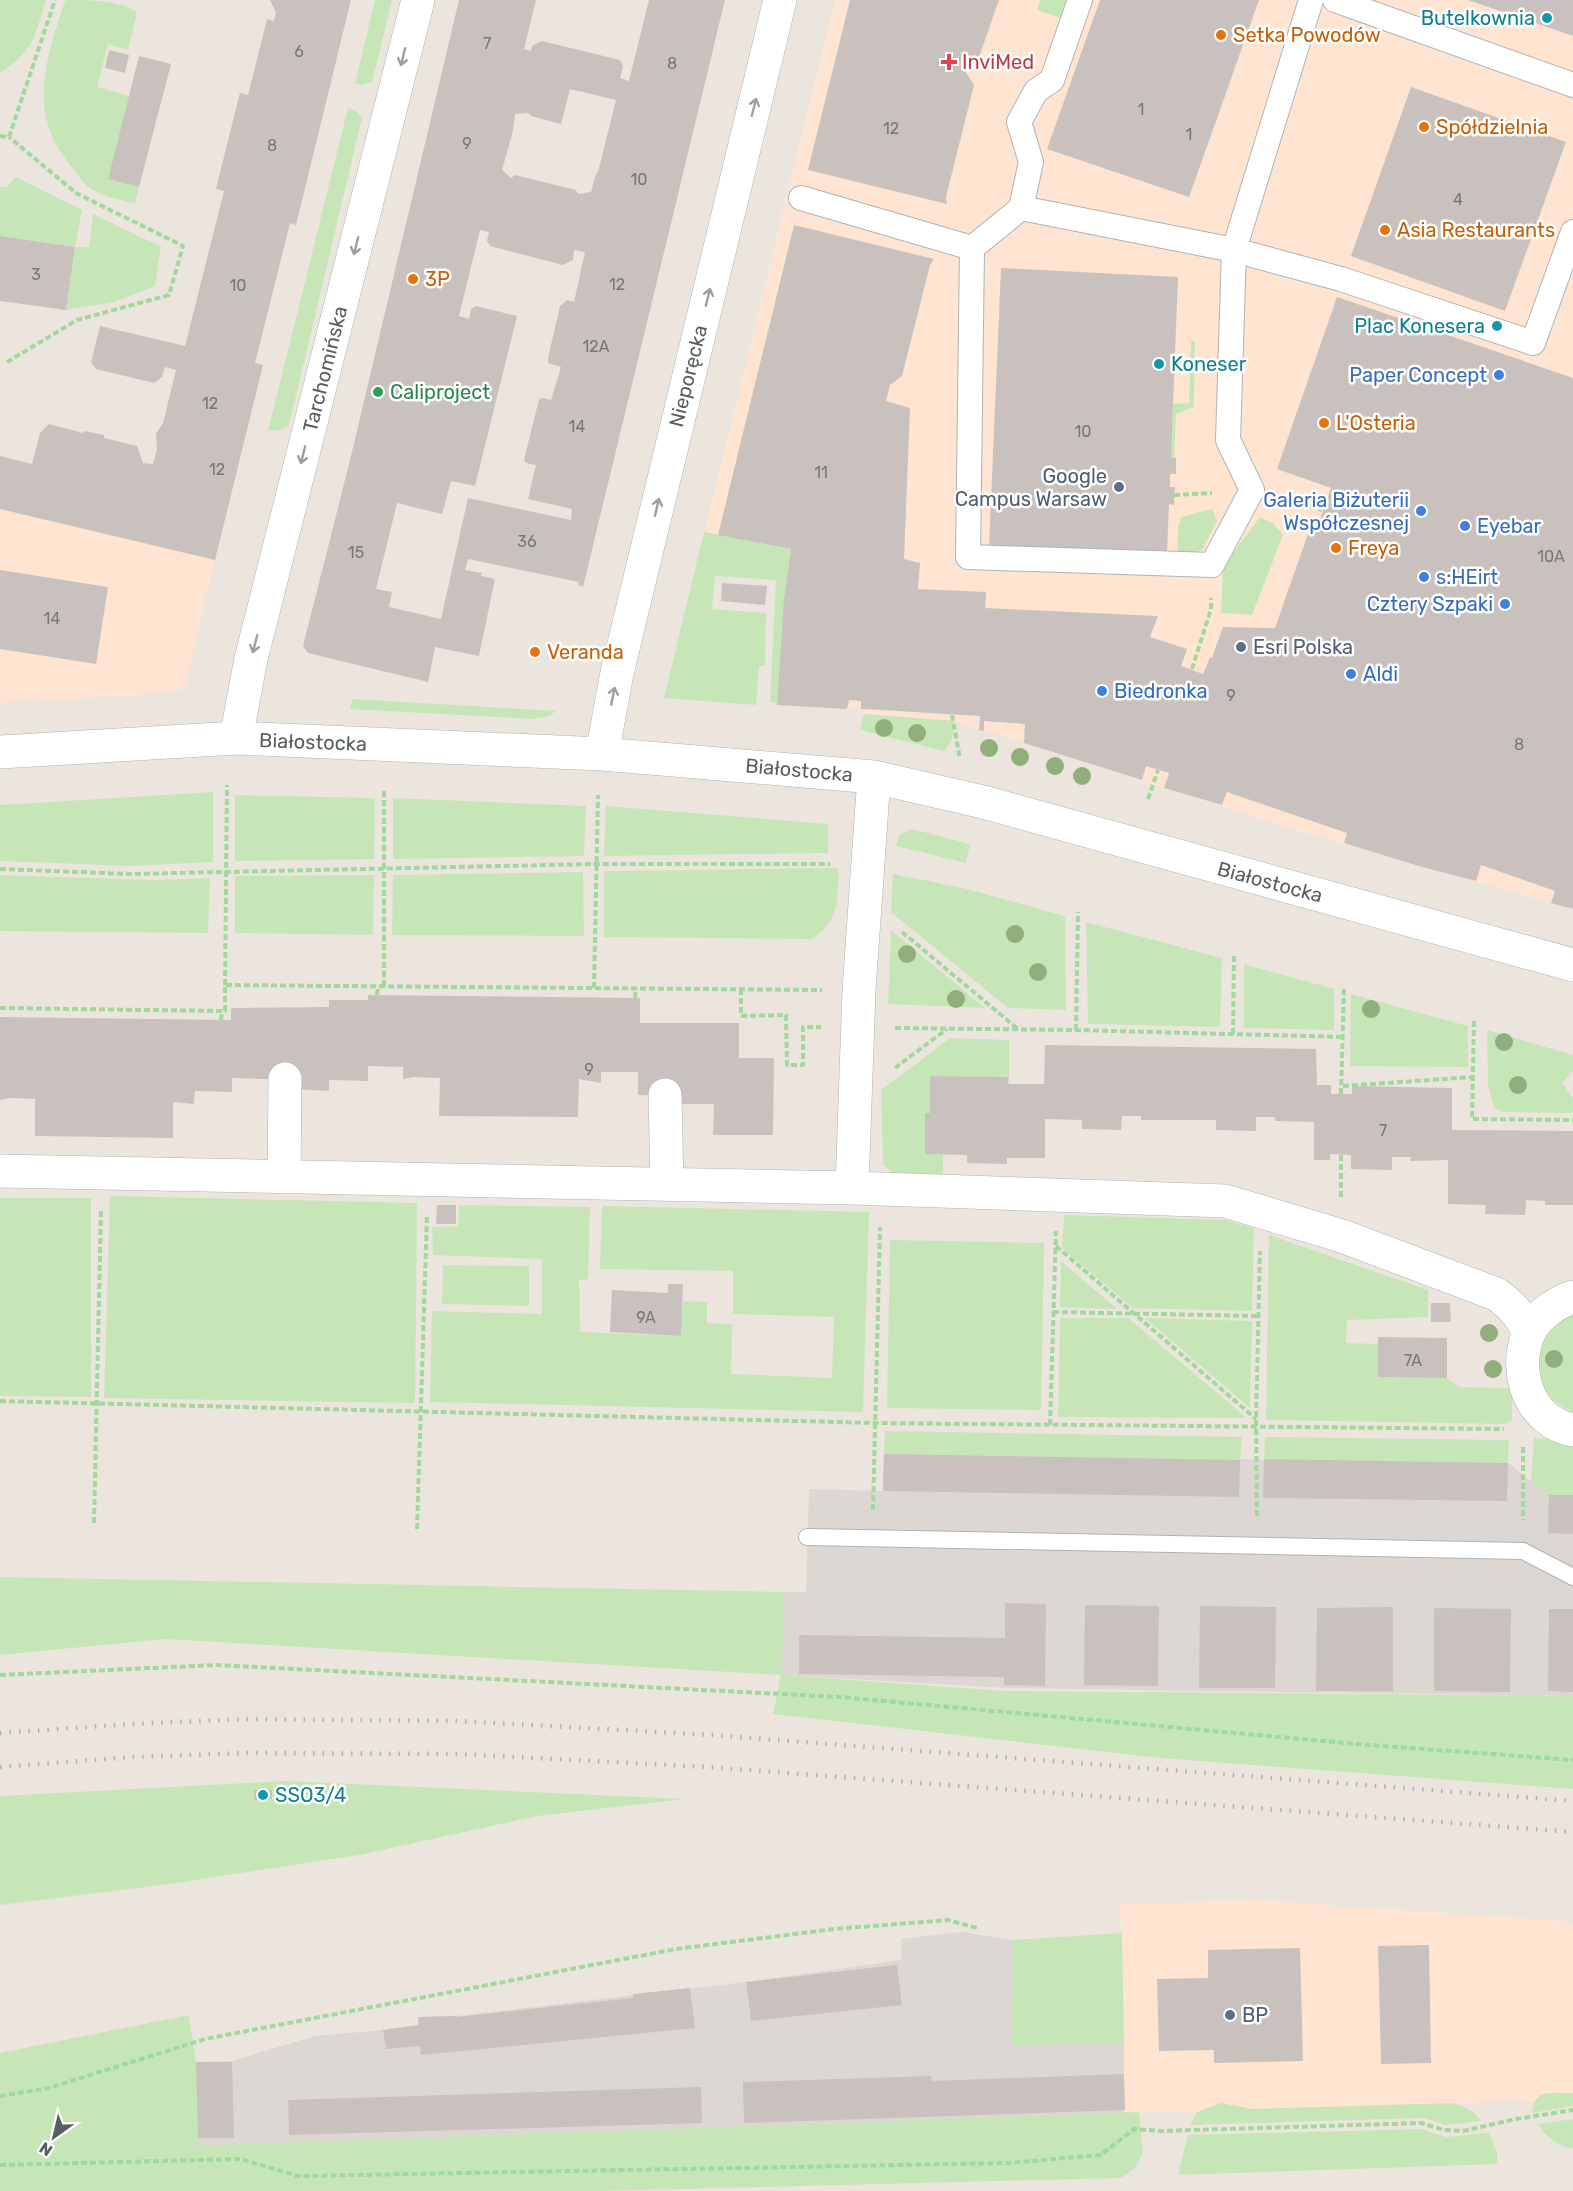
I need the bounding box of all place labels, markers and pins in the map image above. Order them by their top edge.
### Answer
place label: Butelkownia [1421,6,1535,30]
marker: Butelkownia [1540,11,1554,25]
place label: Setka Powodów [1233,23,1381,47]
marker: Setka Powodów [1214,28,1228,42]
place label: InviMed [962,50,1034,74]
marker: InviMed [940,53,958,71]
place label: Spółdzielnia [1436,115,1548,139]
marker: Spółdzielnia [1417,120,1431,134]
place label: Asia Restaurants [1397,218,1555,242]
marker: Asia Restaurants [1378,223,1392,237]
place label: 3P [425,267,450,291]
marker: 3P [406,272,420,286]
place label: Plac Konesera [1354,314,1485,338]
marker: Plac Konesera [1490,319,1504,333]
place label: Koneser [1171,352,1247,376]
marker: Koneser [1152,357,1166,371]
place label: Paper Concept [1349,363,1487,387]
marker: Paper Concept [1492,368,1506,382]
place label: Caliproject [390,380,490,404]
marker: Caliproject [371,385,385,399]
place label: L'Osteria [1336,411,1416,435]
marker: L'Osteria [1317,416,1331,430]
place label: Google Campus Warsaw [955,464,1107,511]
marker: Google Campus Warsaw [1112,480,1126,494]
place label: Galeria Biżuterii Współczesnej [1263,488,1409,535]
marker: Galeria Biżuterii Współczesnej [1414,504,1428,518]
place label: Eyebar [1477,514,1542,538]
marker: Eyebar [1458,519,1472,533]
place label: Freya [1348,536,1399,560]
marker: Freya [1329,541,1343,555]
place label: s:HEirt [1436,565,1498,589]
marker: s:HEirt [1417,570,1431,584]
place label: Cztery Szpaki [1367,592,1493,616]
marker: Cztery Szpaki [1498,597,1512,611]
place label: Esri Polska [1253,635,1353,659]
place label: Veranda [547,640,624,664]
marker: Esri Polska [1234,640,1248,654]
marker: Veranda [528,645,542,659]
place label: Aldi [1363,662,1398,686]
marker: Aldi [1344,667,1358,681]
place label: Biedronka [1114,679,1207,703]
marker: Biedronka [1095,684,1109,698]
place label: SSO3/4 [275,1783,346,1807]
marker: SSO3/4 [256,1788,270,1802]
place label: BP [1242,2003,1268,2027]
marker: BP [1223,2008,1237,2022]

